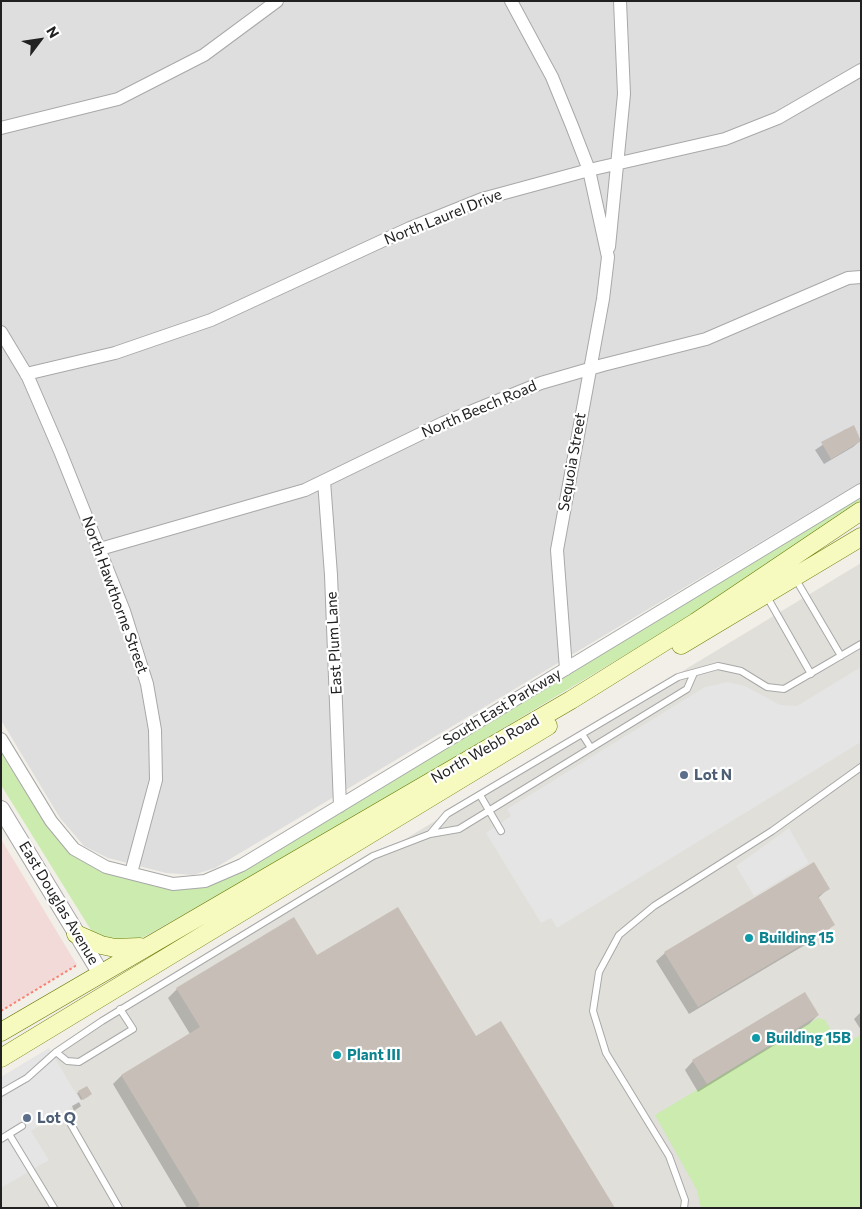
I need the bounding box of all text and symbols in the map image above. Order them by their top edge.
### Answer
north arrow [15,15,65,65]
text: N [43,23,63,41]
street label: North Laurel Drive [382,185,504,249]
street label: North Beech Road [419,377,539,441]
street label: Sequoia Street [554,411,590,513]
street label: North Hawthorne Street [78,514,152,676]
street label: East Plum Lane [322,591,346,695]
street label: South East Parkway [440,665,564,749]
street label: North Webb Road [428,711,542,787]
place label: Lot N [694,766,732,784]
marker: Lot N [678,769,690,781]
street label: East Douglas Avenue [15,838,103,968]
place label: Building 15 [759,929,834,947]
marker: Building 15 [743,932,755,944]
place label: Building 15B [766,1029,851,1047]
marker: Building 15B [750,1032,762,1044]
place label: Plant III [347,1046,401,1064]
marker: Plant III [331,1049,343,1061]
place label: Lot Q [37,1109,76,1127]
marker: Lot Q [21,1112,33,1124]

